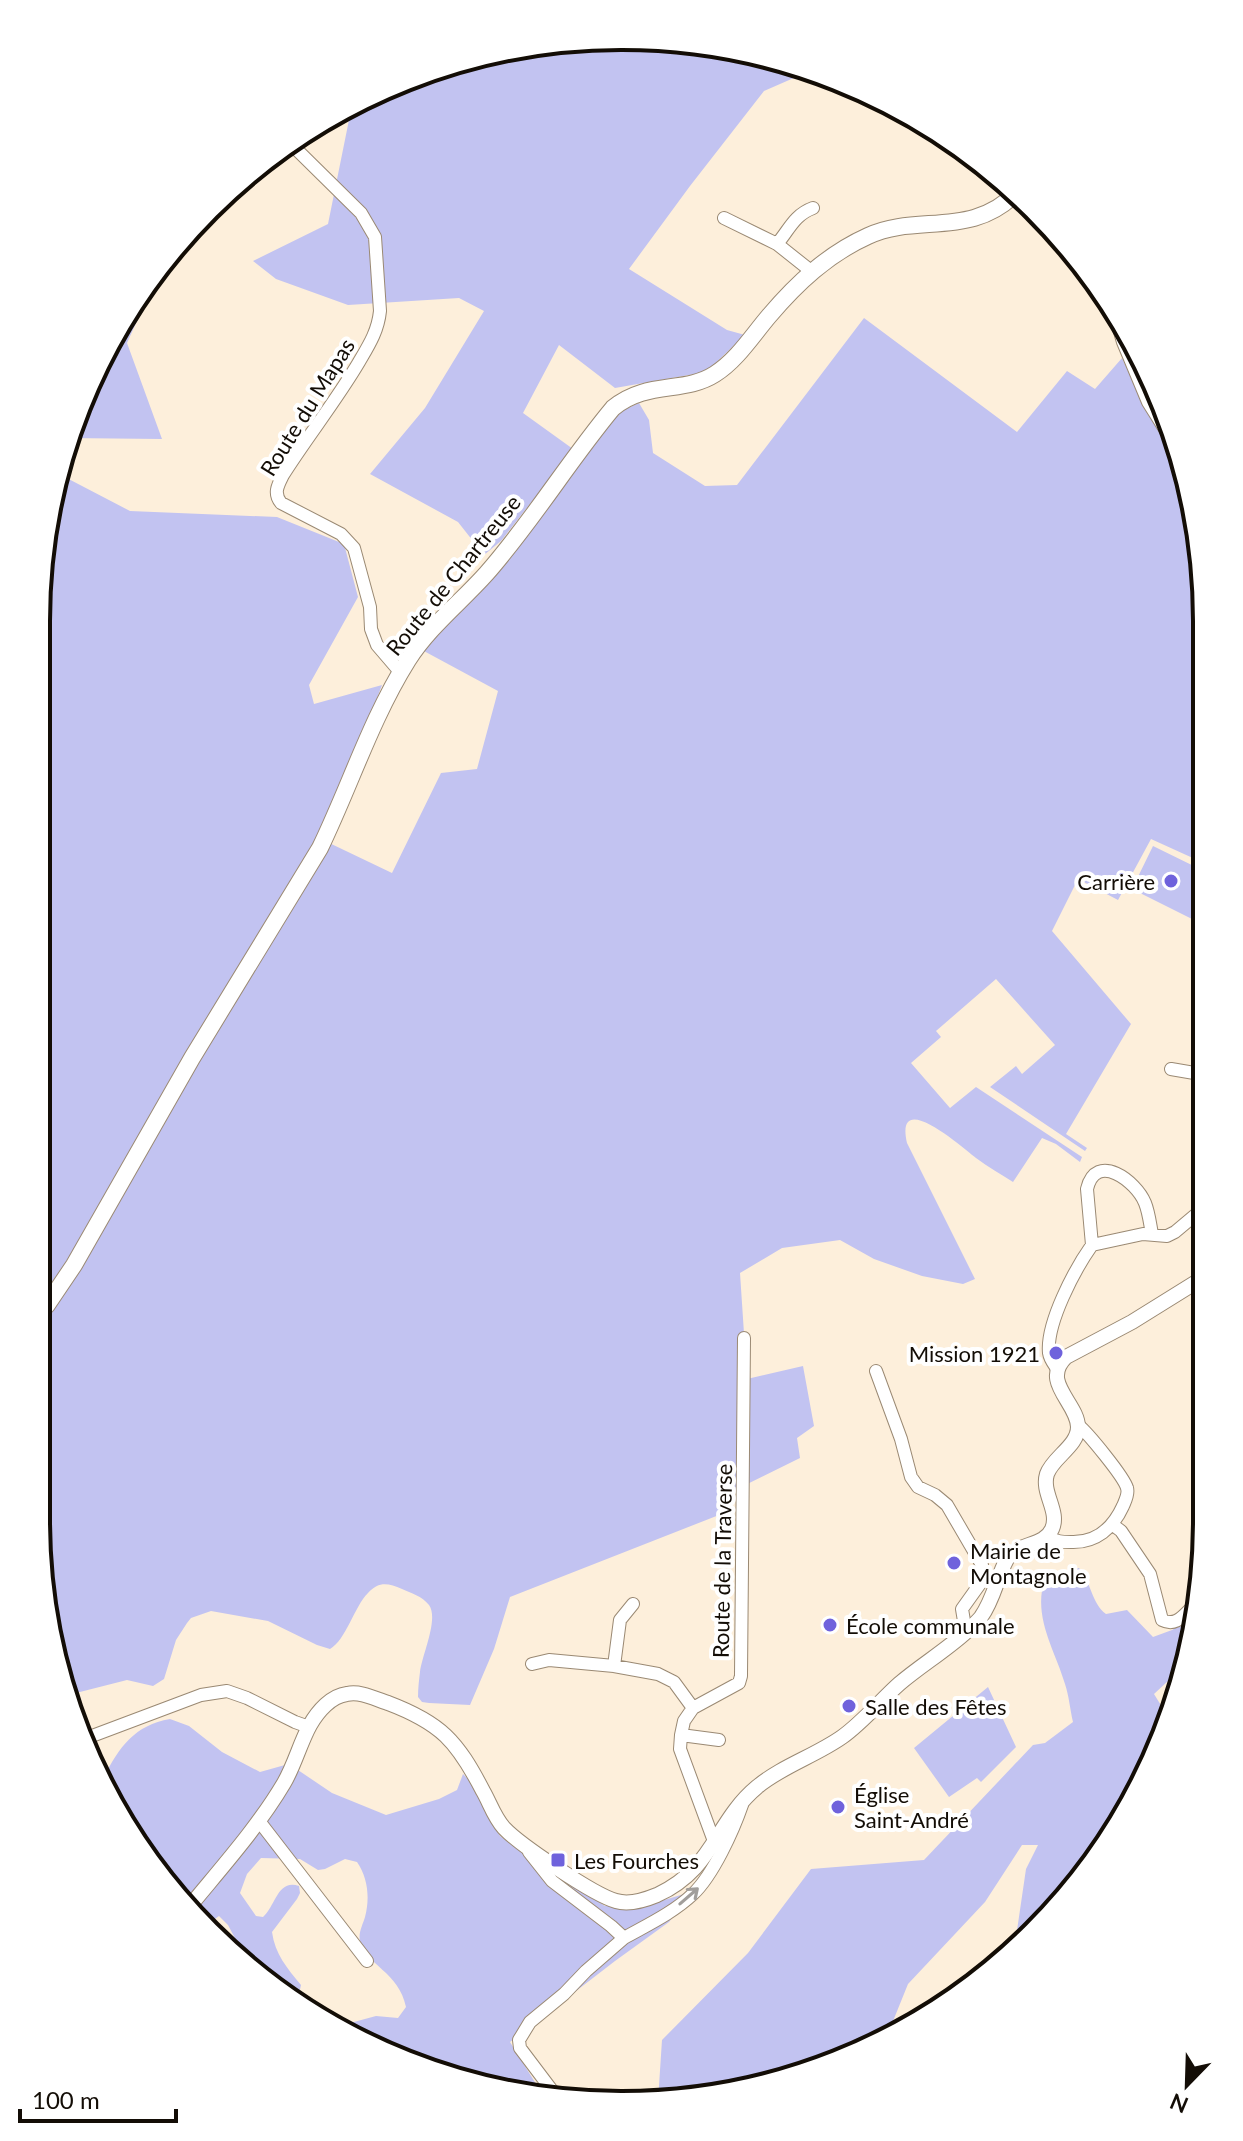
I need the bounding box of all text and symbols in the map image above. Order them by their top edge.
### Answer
street label: Route du Mapas [254,333,360,481]
street label: Route de Chartreuse [380,489,526,661]
place label: Carrière [1077,868,1155,895]
marker: Carrière [1162,872,1180,890]
place label: Mission 1921 [909,1340,1040,1367]
marker: Mission 1921 [1047,1344,1065,1362]
street label: Route de la Traverse [707,1464,737,1658]
place label: Mairie de Montagnole [970,1537,1087,1589]
marker: Mairie de Montagnole [945,1554,963,1572]
place label: École communale [846,1612,1015,1639]
marker: École communale [821,1616,839,1634]
place label: Salle des Fêtes [865,1693,1006,1720]
marker: Salle des Fêtes [840,1697,858,1715]
place label: Église Saint-André [854,1781,969,1833]
marker: Église Saint-André [829,1798,847,1816]
place label: Les Fourches [574,1847,699,1874]
marker: Les Fourches [549,1851,567,1869]
one-way arrow [678,1887,698,1905]
north arrow [1147,2045,1227,2125]
scale bar [20,2073,176,2123]
text: 100 m [32,2085,100,2114]
text: N [1166,2088,1192,2120]

